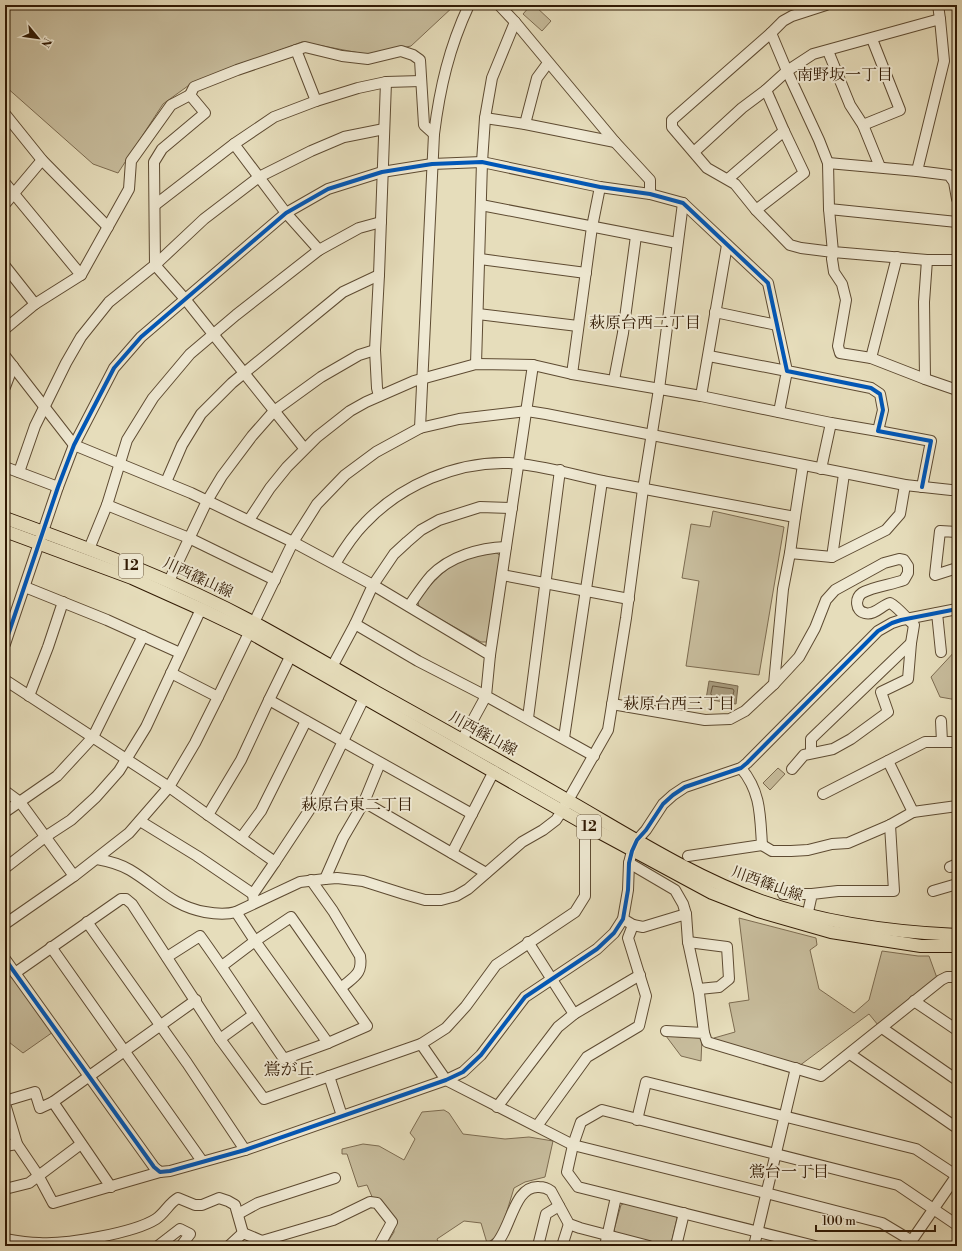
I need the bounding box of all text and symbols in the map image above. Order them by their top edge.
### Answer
north arrow [18,18,58,58]
text: N [37,35,54,50]
district label: 南野坂一丁目 [797,65,893,85]
district label: 萩原台西二丁目 [589,313,701,333]
road number: 12 [119,554,143,578]
street label: 川西篠山線 [160,554,236,602]
district label: 萩原台西三丁目 [623,694,735,714]
street label: 川西篠山線 [446,708,520,760]
district label: 萩原台東二丁目 [301,795,413,815]
road number: 12 [577,815,601,839]
street label: 川西篠山線 [729,862,805,906]
district label: 鴬が丘 [264,1059,315,1081]
district label: 鴬台一丁目 [749,1162,829,1182]
scale bar [816,1207,935,1233]
text: 100 m [822,1214,856,1229]

